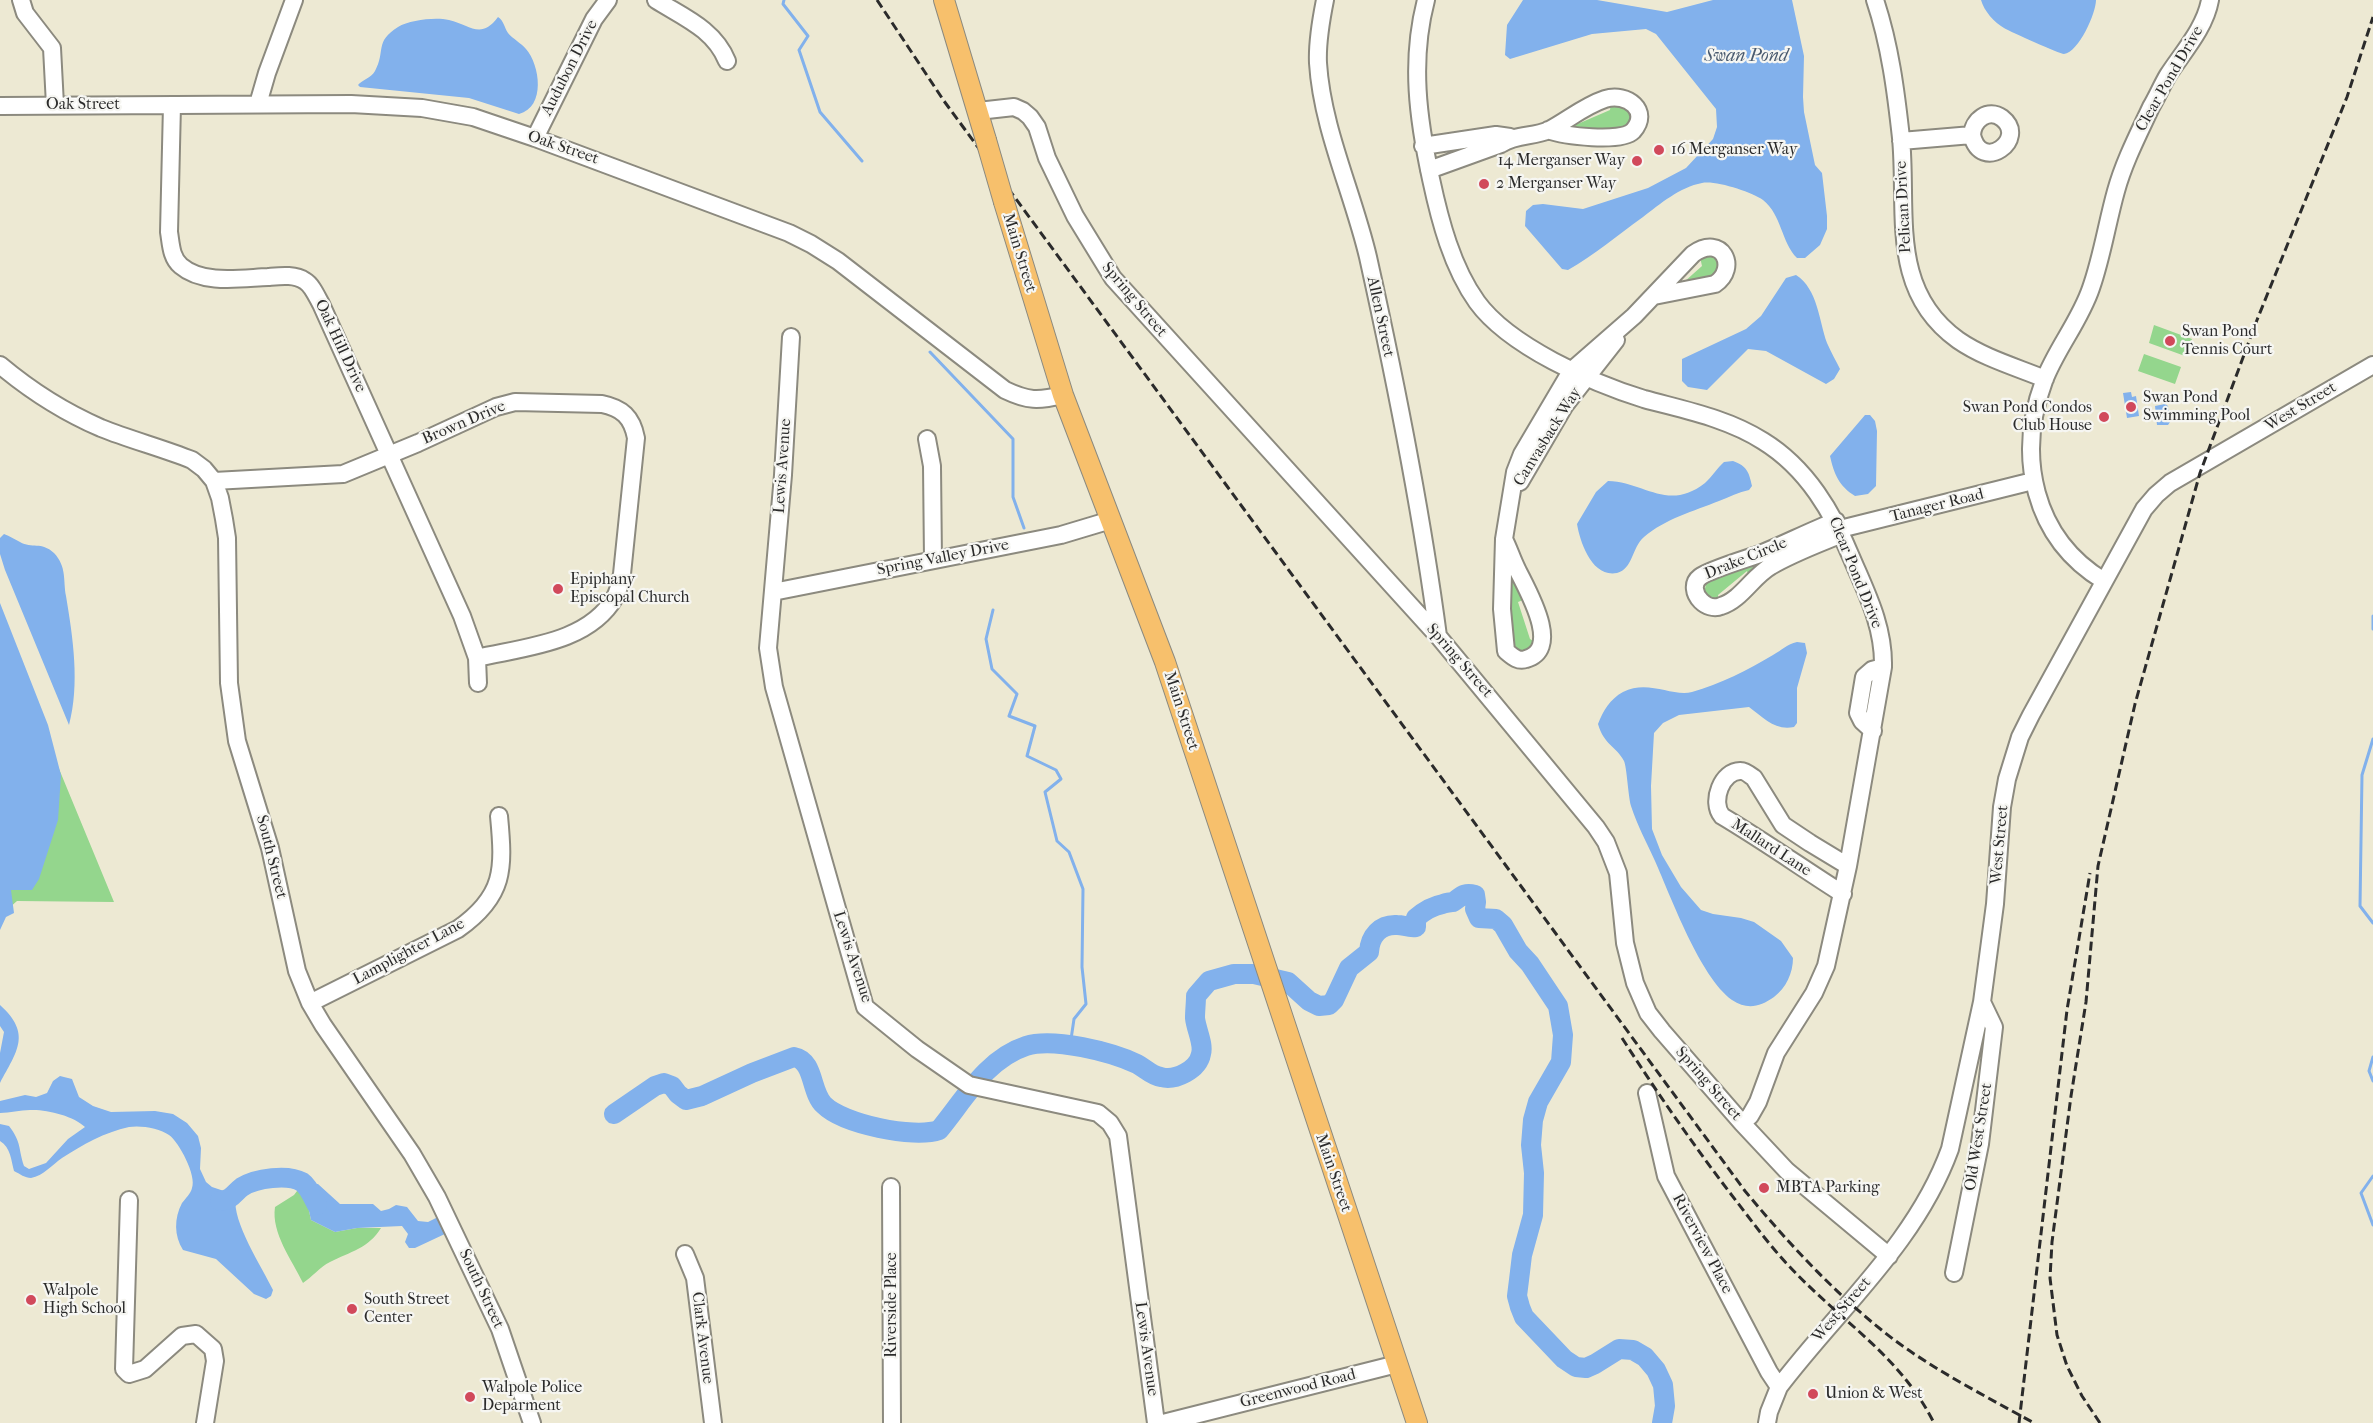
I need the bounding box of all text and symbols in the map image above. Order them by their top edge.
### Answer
street label: Audubon Drive [538,17,602,119]
street label: Clear Pond Drive [2132,23,2208,135]
water label: Swan Pond [1704,46,1788,68]
street label: Oak Street [46,95,120,115]
street label: Oak Street [525,127,601,169]
place label: 16 Merganser Way [1671,140,1797,160]
marker: 16 Merganser Way [1652,143,1666,157]
place label: 14 Merganser Way [1498,151,1625,171]
marker: 14 Merganser Way [1630,154,1644,168]
street label: Pelican Drive [1892,160,1916,254]
place label: 2 Merganser Way [1496,174,1616,194]
marker: 2 Merganser Way [1477,177,1491,191]
street label: Main Street [998,211,1040,295]
street label: Spring Street [1097,259,1171,341]
street label: Allen Street [1362,275,1398,359]
street label: Oak Hill Drive [310,296,370,396]
place label: Swan Pond Tennis Court [2182,322,2272,360]
marker: Swan Pond Tennis Court [2163,334,2177,348]
street label: West Street [2262,378,2340,436]
street label: Canvasback Way [1510,384,1586,490]
place label: Swan Pond Swimming Pool [2143,388,2250,426]
street label: Brown Drive [419,397,509,449]
place label: Swan Pond Condos Club House [1963,398,2092,436]
marker: Swan Pond Swimming Pool [2124,400,2138,414]
marker: Swan Pond Condos Club House [2097,410,2111,424]
street label: Lewis Avenue [770,418,796,514]
street label: Tanager Road [1888,485,1986,527]
street label: Clear Pond Drive [1824,515,1886,631]
street label: Drake Circle [1702,534,1790,584]
street label: Spring Valley Drive [875,536,1011,580]
place label: Epiphany Episcopal Church [570,570,689,608]
marker: Epiphany Episcopal Church [551,582,565,596]
street label: Spring Street [1422,620,1496,702]
street label: Main Street [1159,669,1203,753]
street label: West Street [1987,804,2013,886]
street label: South Street [251,813,291,901]
street label: Mallard Lane [1728,815,1814,881]
street label: Lewis Avenue [828,909,876,1005]
street label: Lamplighter Lane [350,915,468,989]
street label: Spring Street [1671,1043,1745,1125]
street label: Old West Street [1961,1082,1997,1192]
street label: Main Street [1311,1131,1355,1215]
place label: MBTA Parking [1776,1178,1880,1198]
marker: MBTA Parking [1757,1181,1771,1195]
street label: Riverview Place [1668,1191,1736,1297]
street label: South Street [454,1246,508,1332]
street label: Riverside Place [882,1252,902,1358]
street label: West Street [1809,1274,1875,1346]
place label: Walpole High School [43,1281,126,1319]
place label: South Street Center [364,1290,450,1328]
street label: Clark Avenue [687,1291,717,1385]
marker: Walpole High School [24,1293,38,1307]
street label: Lewis Avenue [1130,1301,1162,1397]
marker: South Street Center [345,1302,359,1316]
street label: Greenwood Road [1238,1365,1358,1413]
place label: Walpole Police Deparment [482,1378,582,1416]
place label: Union & West [1825,1384,1923,1404]
marker: Union & West [1806,1387,1820,1401]
marker: Walpole Police Deparment [463,1390,477,1404]

